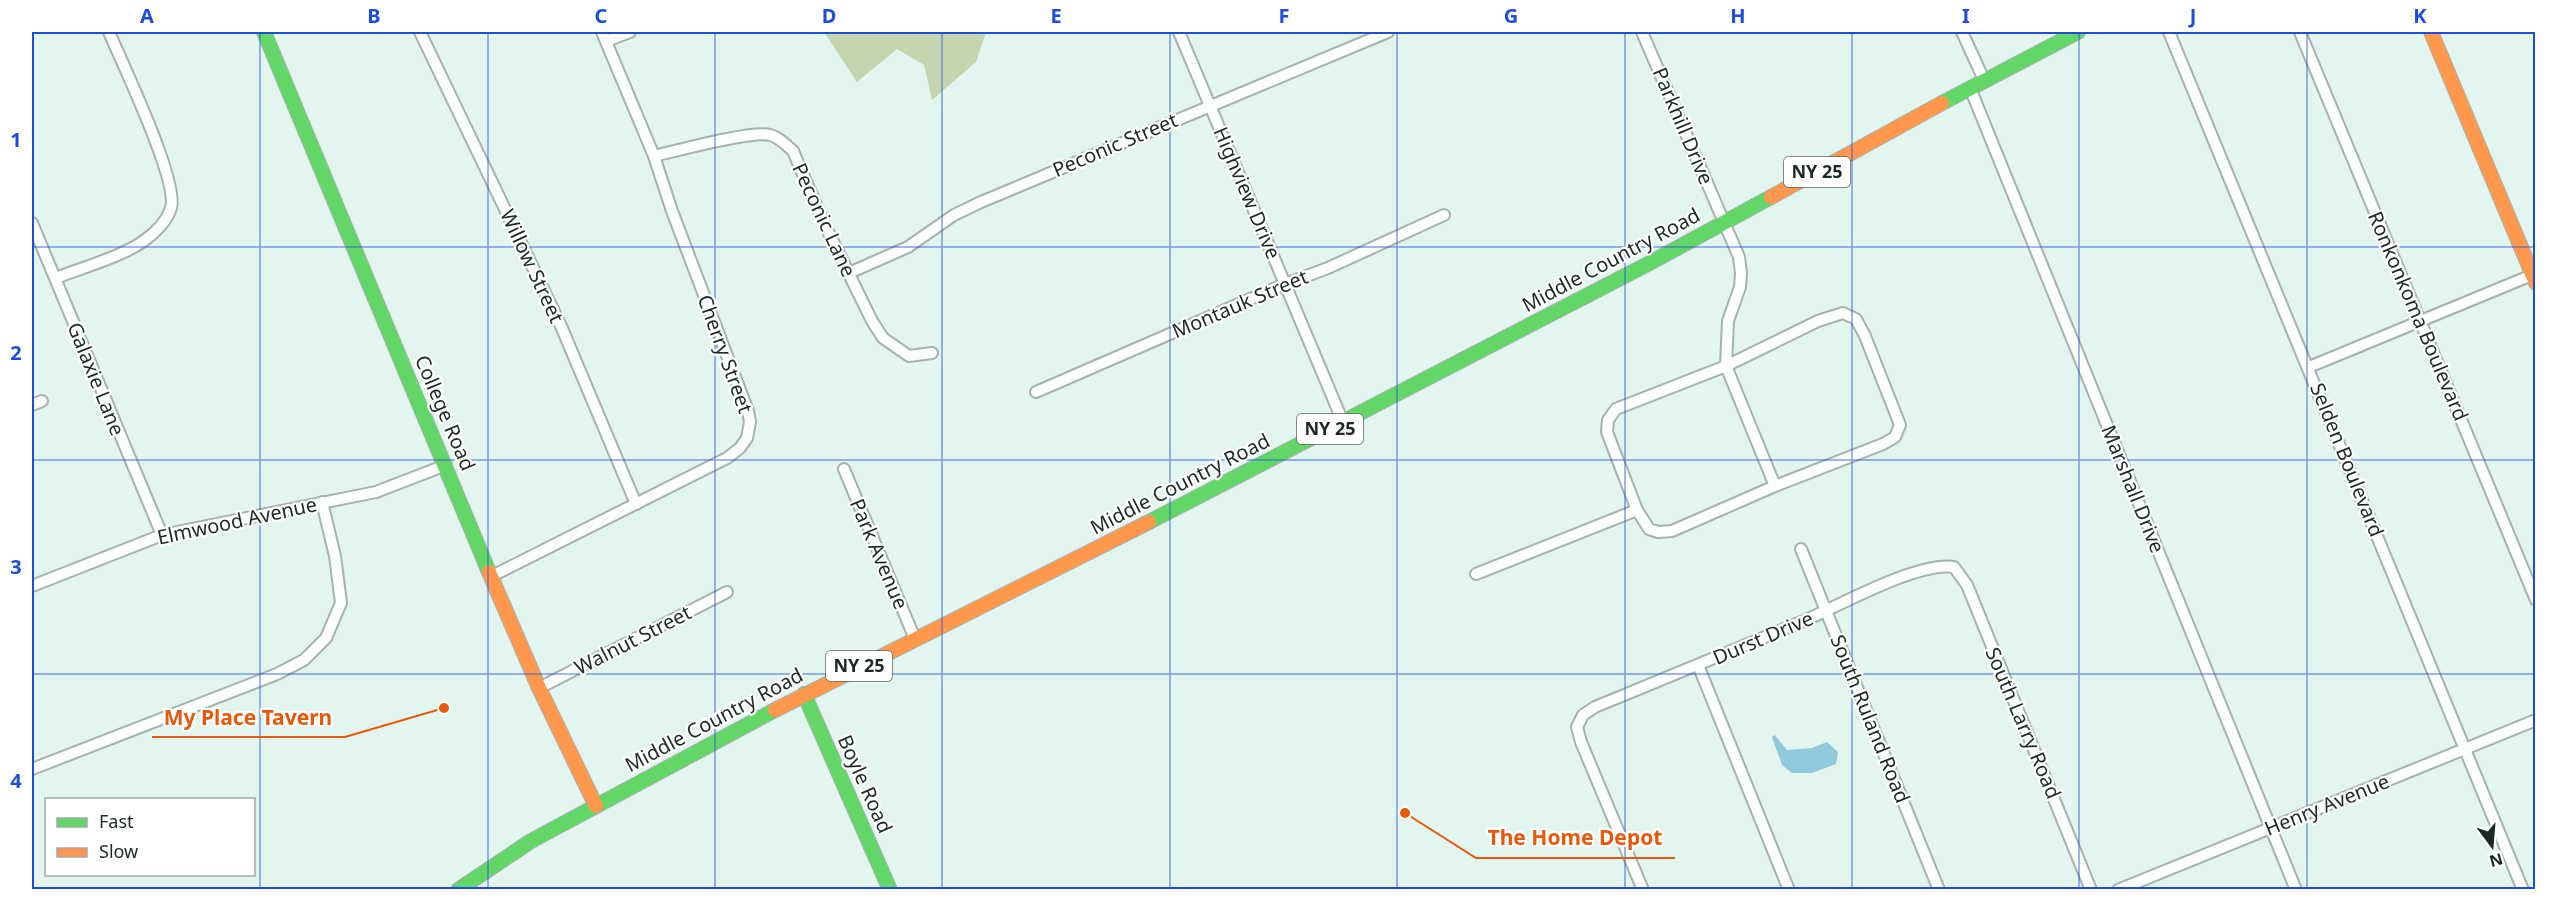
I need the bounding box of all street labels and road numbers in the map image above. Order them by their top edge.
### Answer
street label: Parkhill Drive [1647,63,1720,189]
street label: Peconic Street [1048,106,1181,183]
street label: Highview Drive [1207,123,1287,263]
road number: NY 25 [1784,157,1850,187]
street label: Peconic Lane [786,158,863,281]
street label: Middle Country Road [1517,201,1704,318]
street label: Willow Street [494,205,571,327]
street label: Ronkonkoma Boulevard [2362,207,2475,425]
street label: Montauk Street [1168,263,1312,344]
street label: Cherry Street [692,291,759,417]
street label: Galaxie Lane [62,318,131,439]
street label: College Road [409,351,482,475]
street label: Selden Boulevard [2304,379,2391,541]
road number: NY 25 [1297,414,1363,444]
street label: Marshall Drive [2096,421,2171,557]
street label: Middle Country Road [1085,427,1274,541]
street label: Elmwood Avenue [155,490,319,551]
street label: Park Avenue [844,494,915,613]
street label: Walnut Street [570,599,696,681]
street label: Durst Drive [1708,604,1817,671]
street label: South Ruland Road [1824,631,1917,807]
street label: South Larry Road [1979,643,2068,803]
road number: NY 25 [826,651,892,681]
street label: Middle Country Road [620,661,807,778]
street label: Boyle Road [832,731,899,837]
street label: Henry Avenue [2260,767,2393,842]

